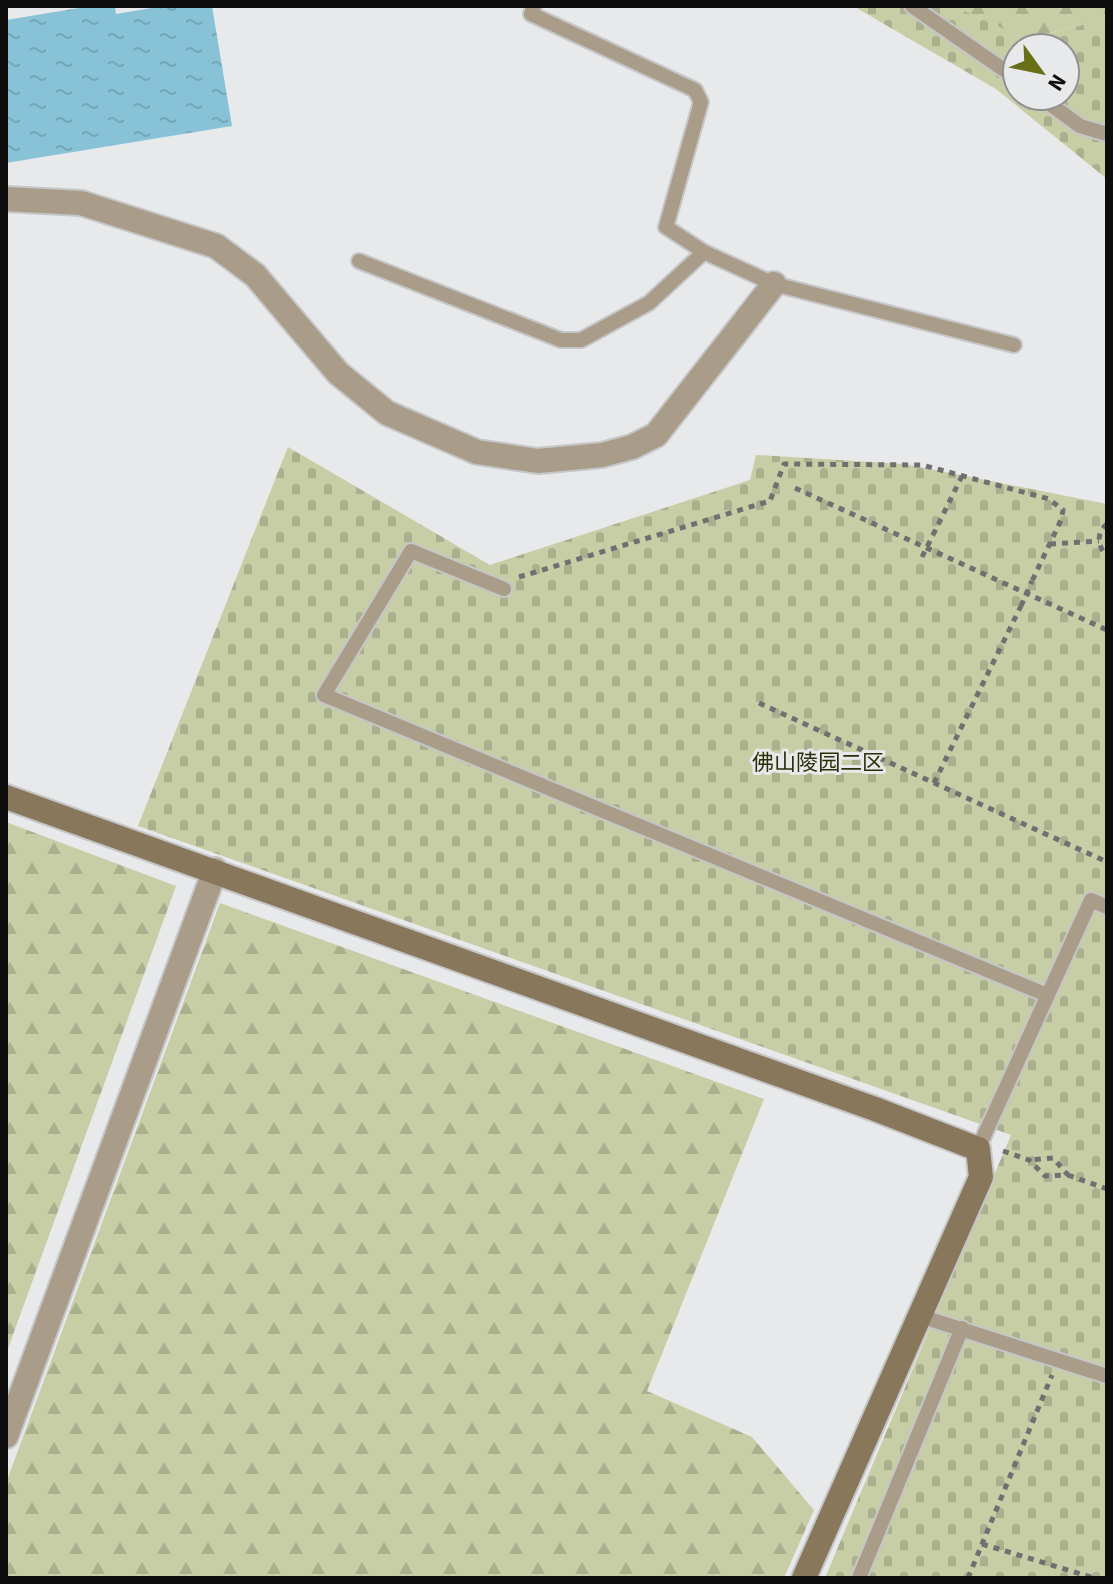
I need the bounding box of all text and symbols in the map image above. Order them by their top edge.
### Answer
north arrow [1001,32,1081,112]
text: N [1040,67,1074,97]
park label: 佛山陵园二区 [752,747,884,779]

